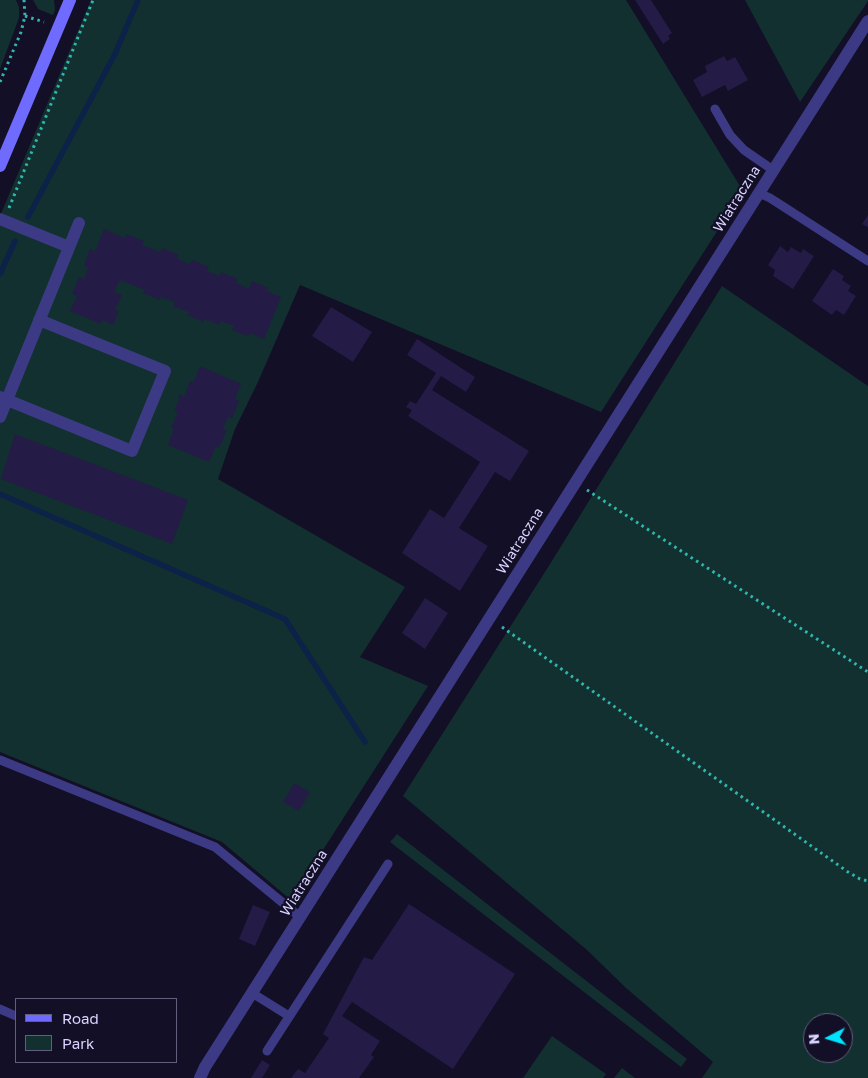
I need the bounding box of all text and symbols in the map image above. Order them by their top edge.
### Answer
street label: Wiatraczna [710,163,764,235]
street label: Wiatraczna [493,505,547,577]
street label: Wiatraczna [277,847,331,919]
legend [15,998,178,1063]
text: Road [62,1009,99,1027]
north arrow [803,1013,853,1063]
text: N [805,1033,822,1045]
text: Park [62,1034,94,1052]

